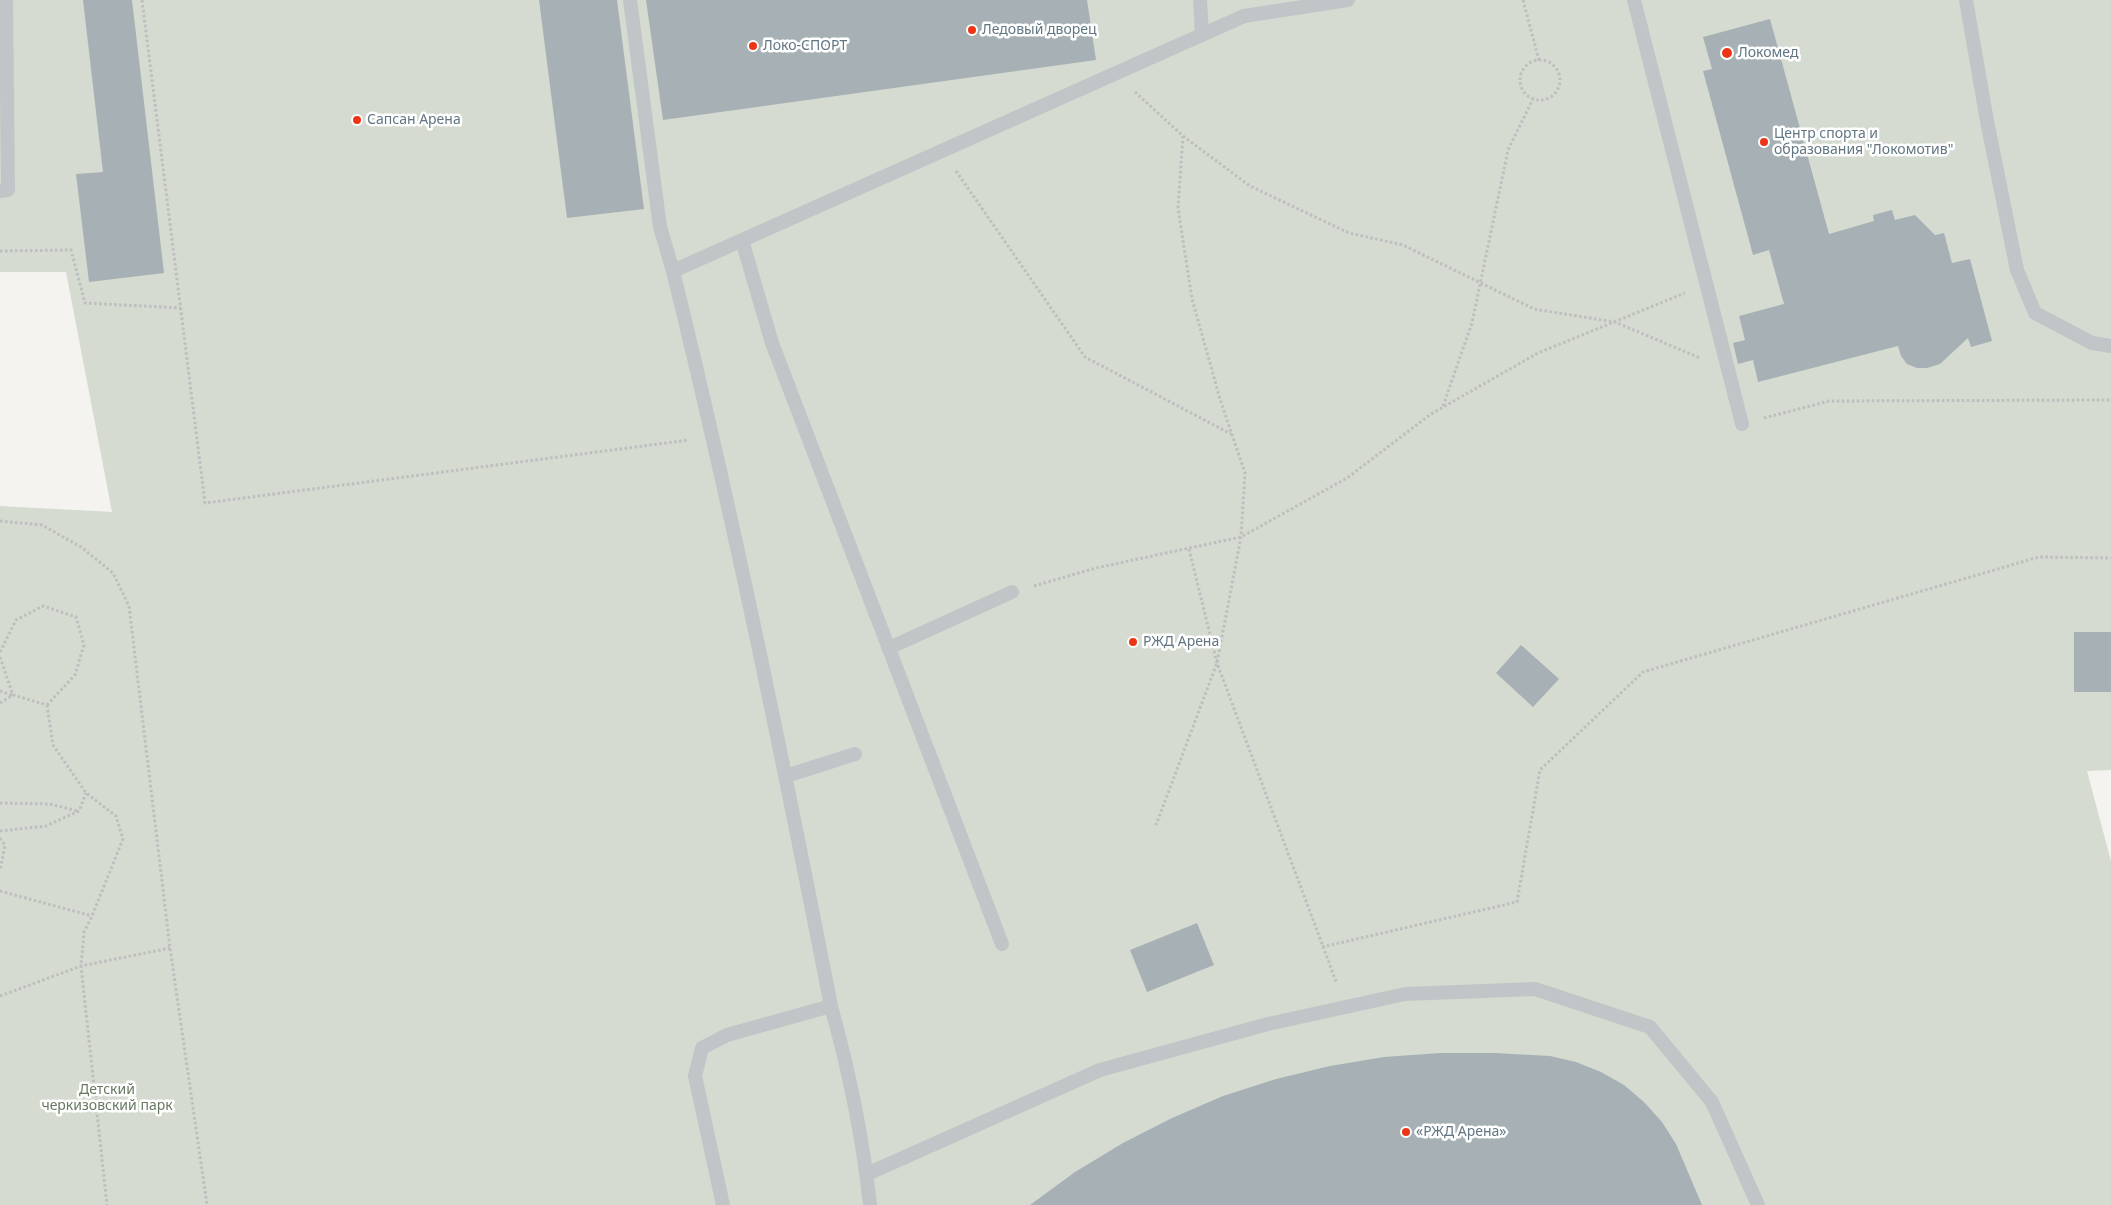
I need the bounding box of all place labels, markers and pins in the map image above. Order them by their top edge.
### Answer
place label: Ледовый дворец [982,22,1097,38]
marker: Ледовый дворец [966,24,978,36]
place label: Локо-СПОРТ [763,38,847,54]
marker: Локо-СПОРТ [747,40,759,52]
place label: Локомед [1738,45,1798,61]
marker: Локомед [1720,46,1734,60]
place label: Сапсан Арена [367,112,461,128]
marker: Сапсан Арена [351,114,363,126]
place label: Центр спорта и образования "Локомотив" [1774,126,1953,158]
marker: Центр спорта и образования "Локомотив" [1758,136,1770,148]
place label: РЖД Арена [1143,634,1219,650]
marker: РЖД Арена [1127,636,1139,648]
place label: «РЖД Арена» [1416,1124,1506,1140]
marker: «РЖД Арена» [1400,1126,1412,1138]

